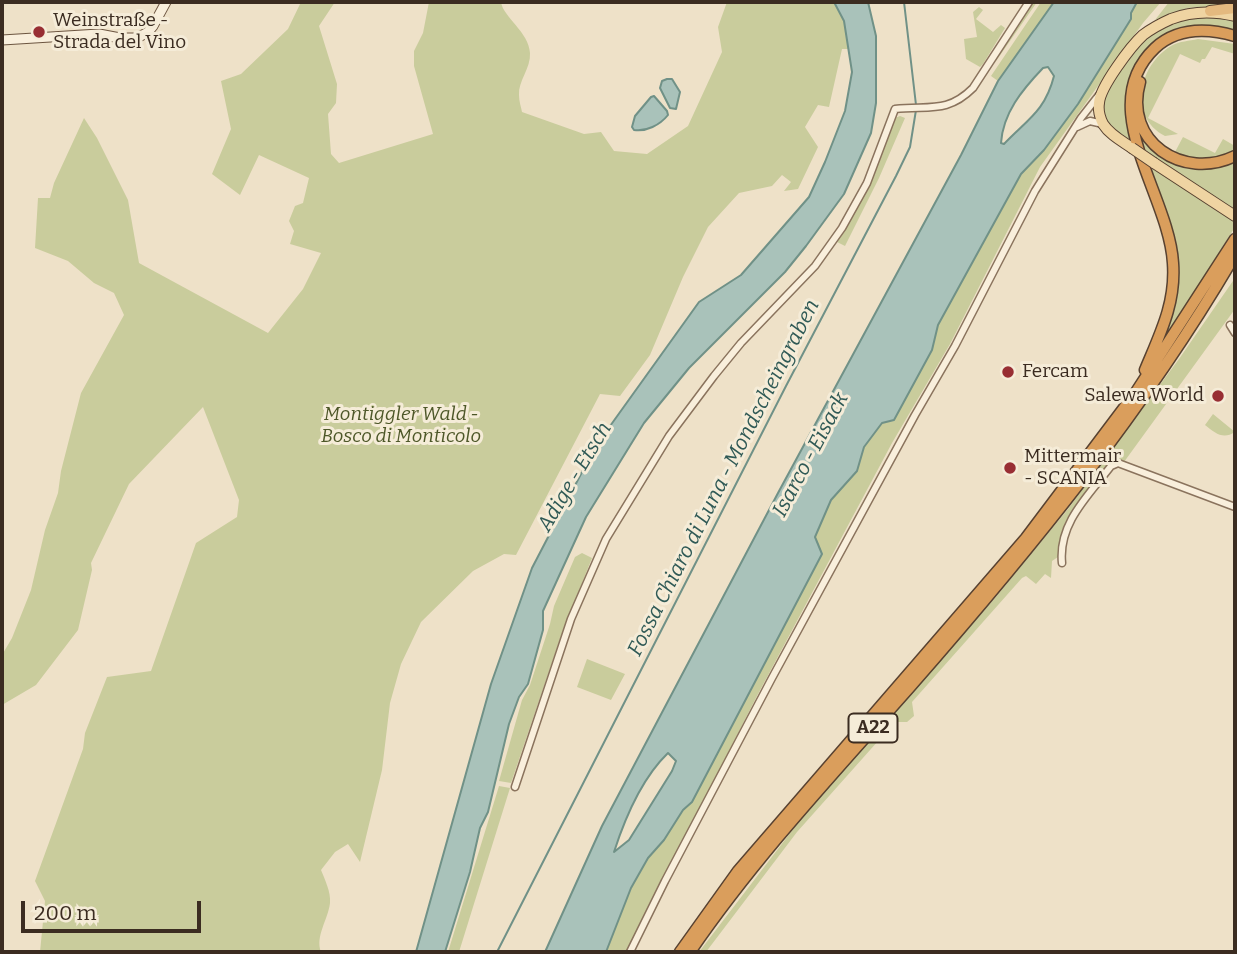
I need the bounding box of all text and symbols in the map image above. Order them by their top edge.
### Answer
place label: Weinstraße - Strada del Vino [53,10,186,54]
marker: Weinstraße - Strada del Vino [31,24,47,40]
water label: Fossa Chiaro di Luna - Mondscheingraben [623,295,825,661]
place label: Fercam [1022,361,1088,383]
marker: Fercam [1000,364,1016,380]
place label: Salewa World [1084,385,1204,407]
marker: Salewa World [1210,388,1226,404]
water label: Isarco - Eisack [768,389,854,521]
park label: Montiggler Wald - Bosco di Monticolo [321,404,481,448]
water label: Adige - Etsch [533,418,617,536]
place label: Mittermair - SCANIA [1024,446,1121,490]
marker: Mittermair - SCANIA [1002,460,1018,476]
road number: A22 [848,714,898,742]
scale bar [24,888,205,932]
text: 200 m [34,900,97,926]

